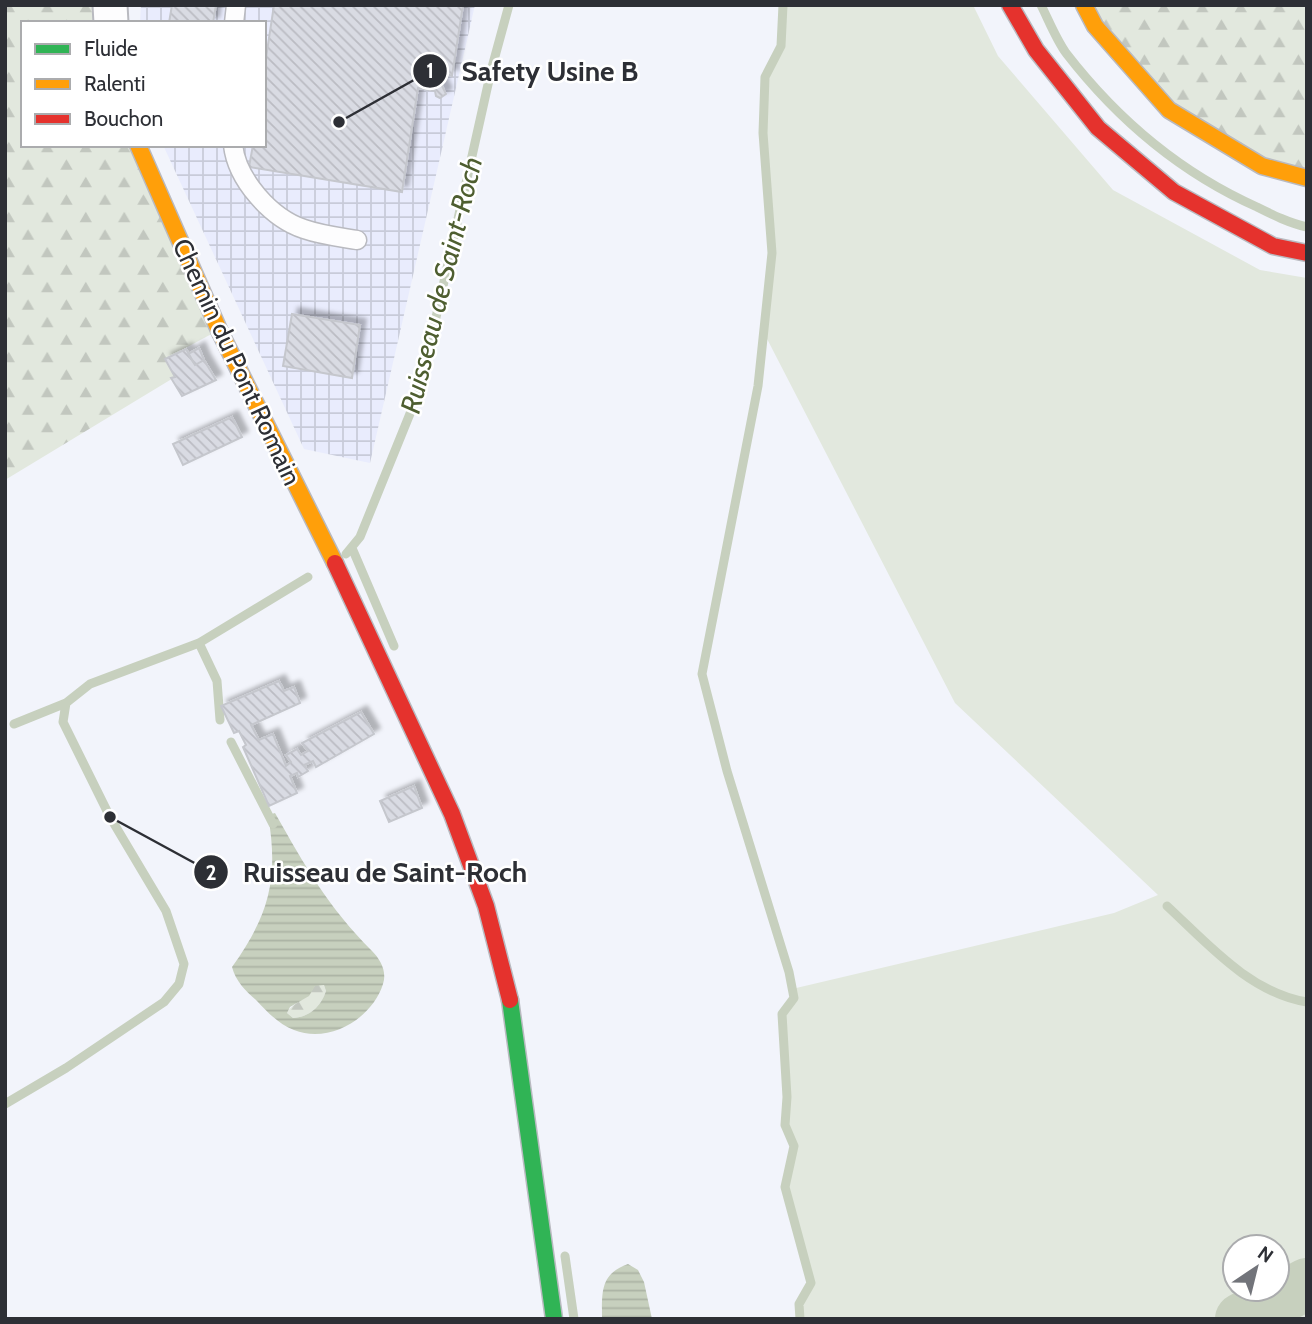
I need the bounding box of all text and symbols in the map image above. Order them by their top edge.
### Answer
legend [21,21,266,147]
text: Fluide [84,36,138,61]
callout: Safety Usine B [413,47,652,96]
text: Safety Usine B [462,54,638,88]
text: 1 [426,58,434,83]
text: Ralenti [84,71,145,96]
text: Bouchon [84,106,163,131]
water label: Ruisseau de Saint-Roch [393,153,489,417]
street label: Chemin du Pont Romain [166,234,308,490]
callout: Ruisseau de Saint-Roch [193,848,541,897]
text: Ruisseau de Saint-Roch [243,855,527,889]
text: 2 [205,860,217,885]
north arrow [1221,1233,1291,1303]
text: N [1253,1241,1278,1268]

